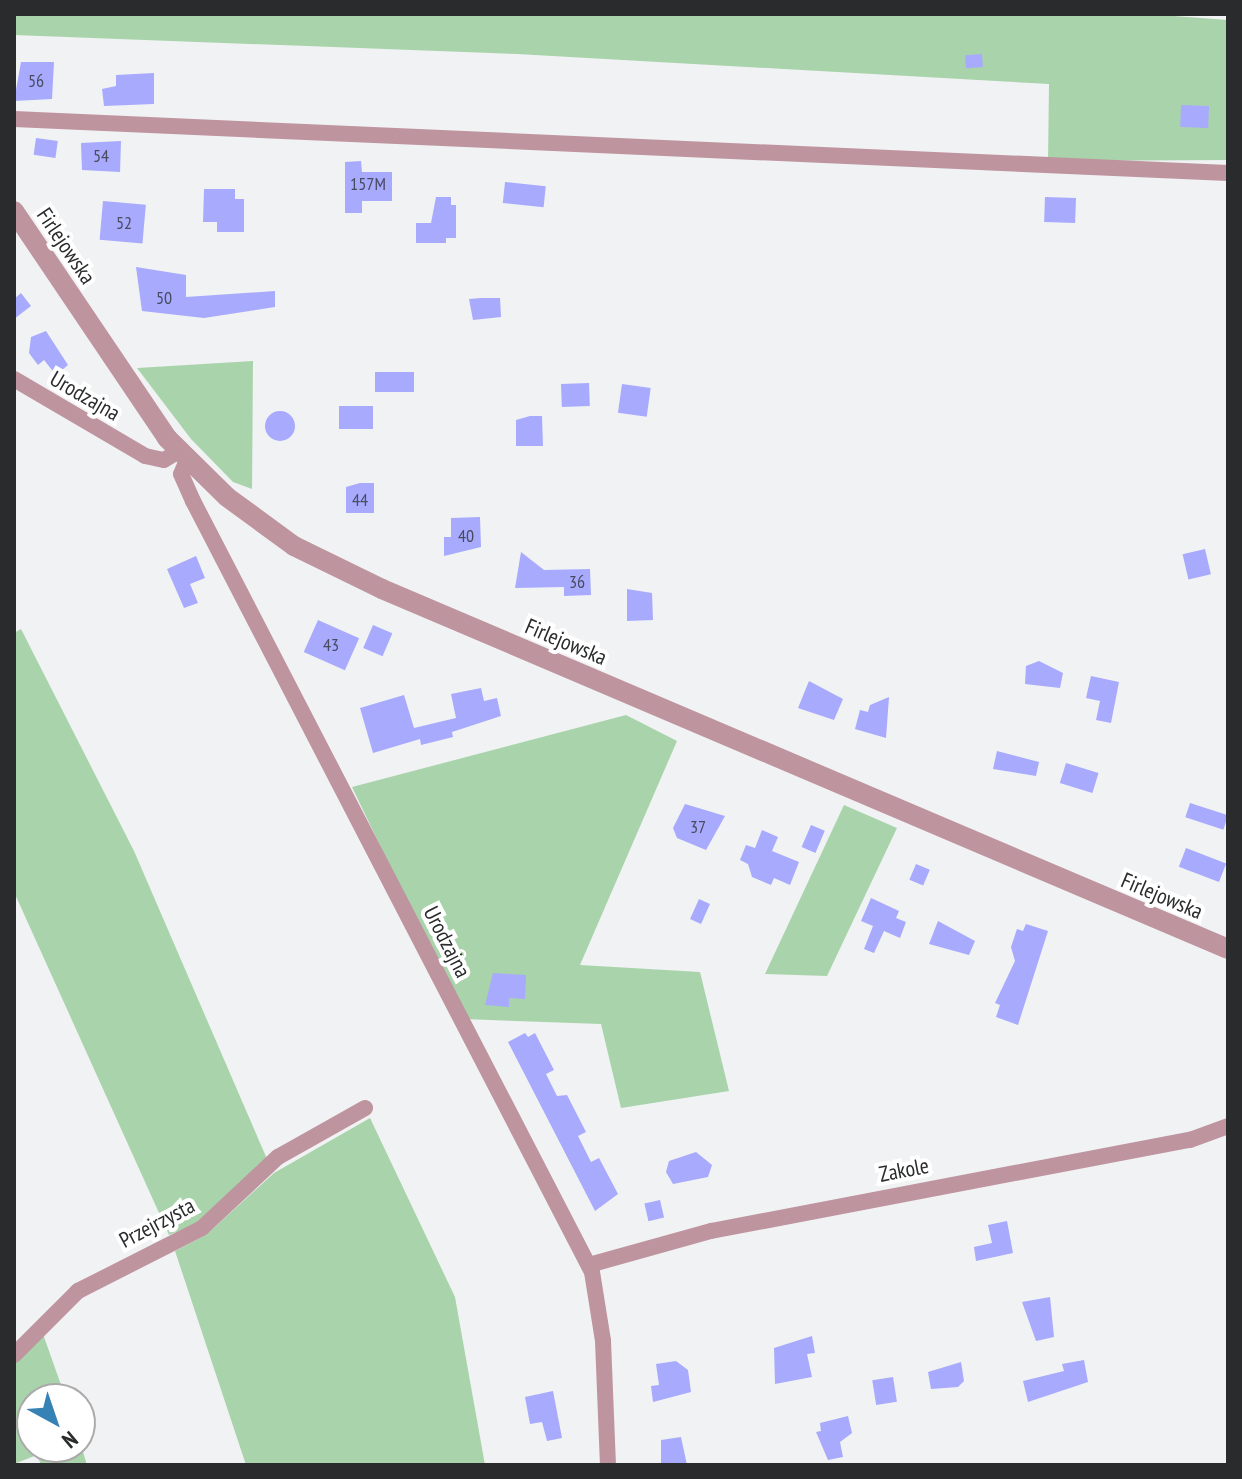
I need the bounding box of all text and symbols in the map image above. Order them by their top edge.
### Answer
house number: 56 [28,70,44,92]
house number: 54 [93,145,109,167]
house number: 157M [350,173,386,195]
street label: Firlejowska [31,203,101,289]
house number: 52 [116,212,132,234]
house number: 50 [156,287,172,309]
street label: Urodzajna [45,365,125,427]
house number: 44 [352,489,368,511]
house number: 40 [458,525,474,547]
house number: 36 [569,571,585,593]
street label: Firlejowska [521,613,611,671]
house number: 43 [323,634,339,656]
house number: 37 [690,816,706,838]
street label: Firlejowska [1117,867,1207,925]
street label: Urodzajna [418,902,476,982]
street label: Zakole [877,1152,931,1188]
street label: Przejrzysta [115,1192,199,1254]
north arrow [16,1383,96,1463]
text: N [57,1425,84,1454]

